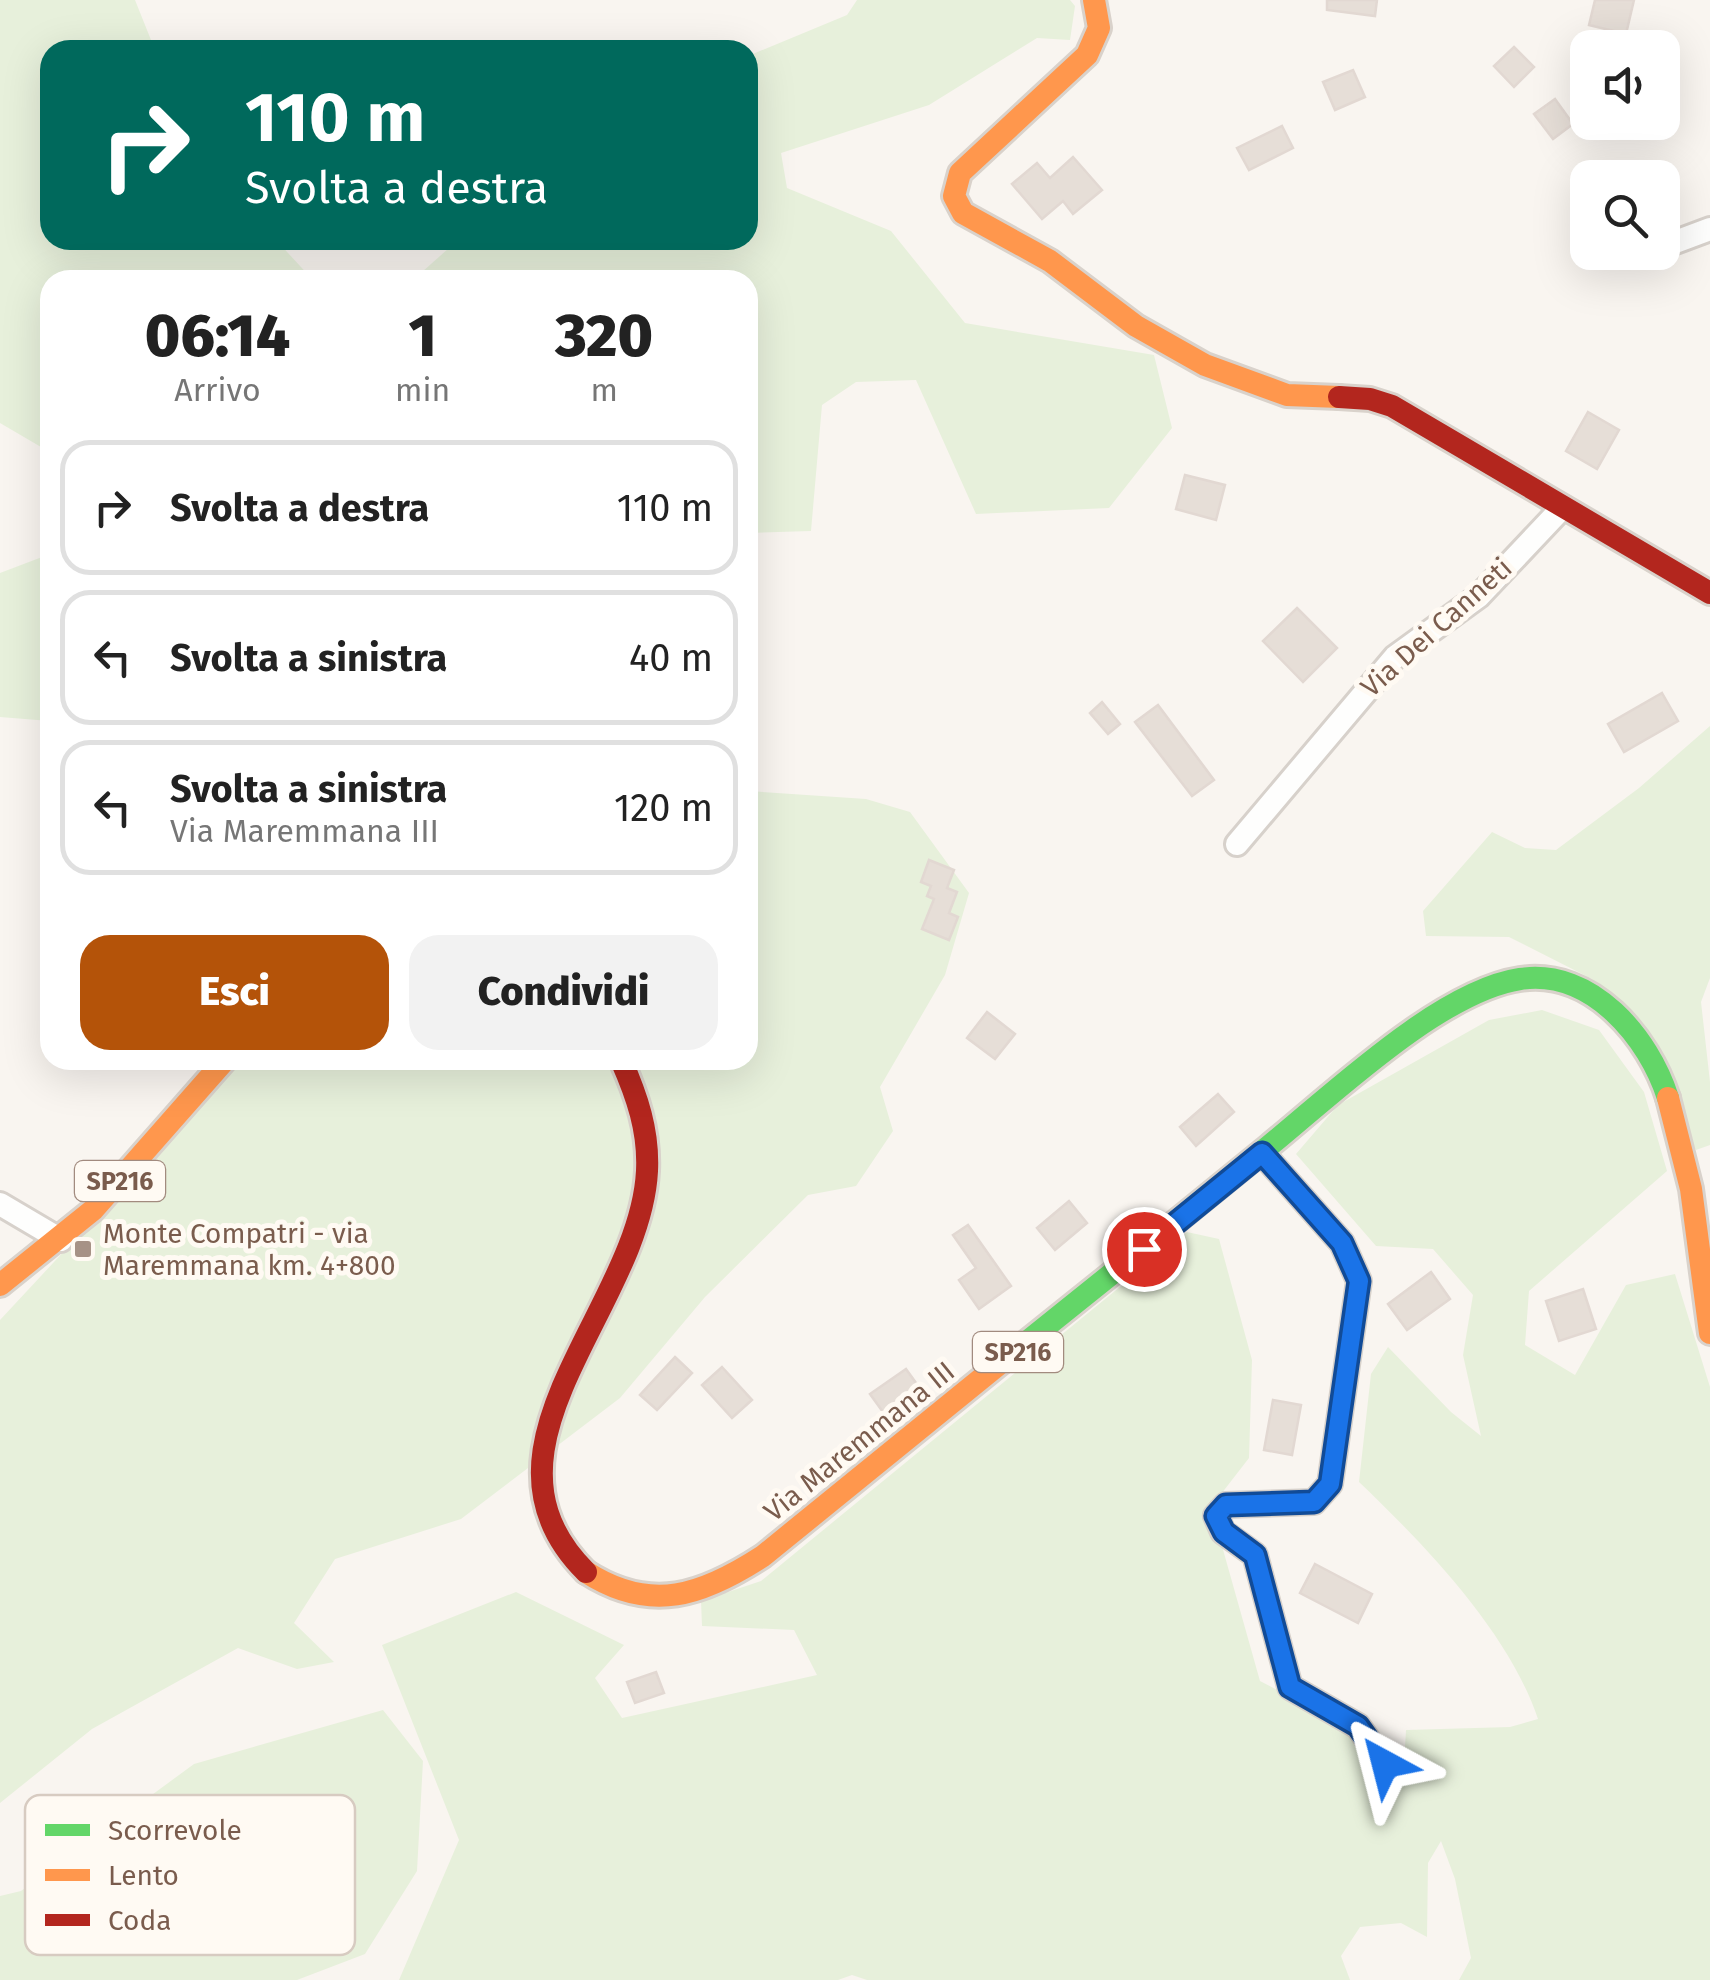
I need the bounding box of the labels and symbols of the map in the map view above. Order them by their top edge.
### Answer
street label: Via Dei Canneti [1354,551,1519,704]
road number: SP216 [75,1161,165,1201]
pin [1102,1207,1187,1292]
place label: Monte Compatri - via Maremmana km. 4+800 [103,1217,396,1282]
marker: Monte Compatri - via Maremmana km. 4+800 [72,1238,94,1260]
road number: SP216 [973,1332,1063,1372]
street label: Via Maremmana III [757,1354,961,1528]
position arrow [1333,1712,1437,1816]
legend [25,1795,355,1955]
text: Scorrevole [108,1814,242,1847]
text: Lento [108,1859,179,1892]
text: Coda [108,1904,171,1937]

